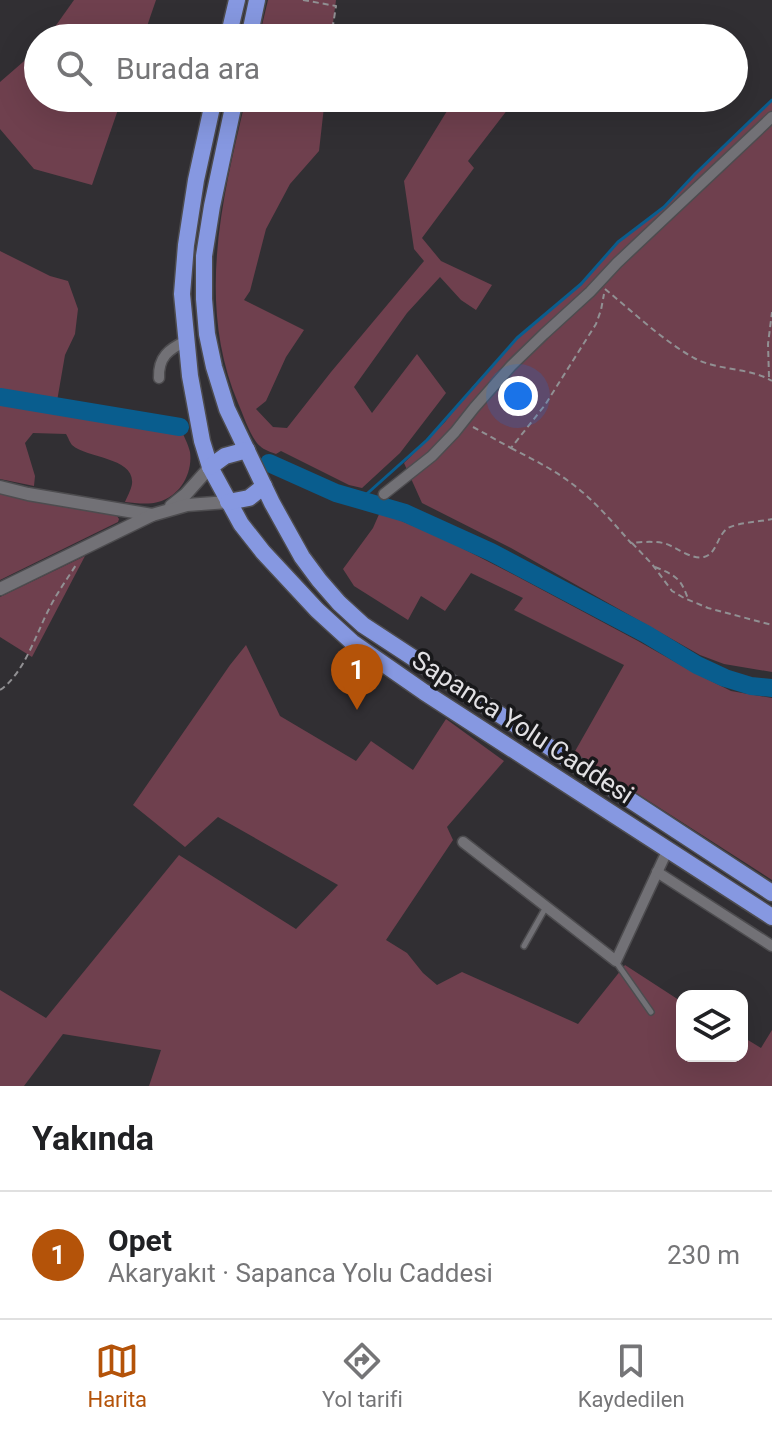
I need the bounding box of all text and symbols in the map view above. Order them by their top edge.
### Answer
search box [24,24,748,112]
icon: search [52,46,96,90]
text: Burada ara [116,51,260,86]
your location [498,376,538,416]
pin: 1 [331,644,383,710]
street label: Sapanca Yolu Caddesi [407,644,639,810]
map controls [676,990,748,1062]
button: layers [676,990,748,1062]
text: Yakında [32,1118,154,1158]
text: Opet [108,1223,172,1258]
text: 1 [51,1240,65,1270]
text: 230 m [667,1240,740,1270]
text: Akaryakıt · Sapanca Yolu Caddesi [108,1258,493,1288]
tab: Harita [87,1339,147,1412]
tab: Yol tarifi [322,1339,403,1412]
tab: Kaydedilen [578,1339,685,1412]

